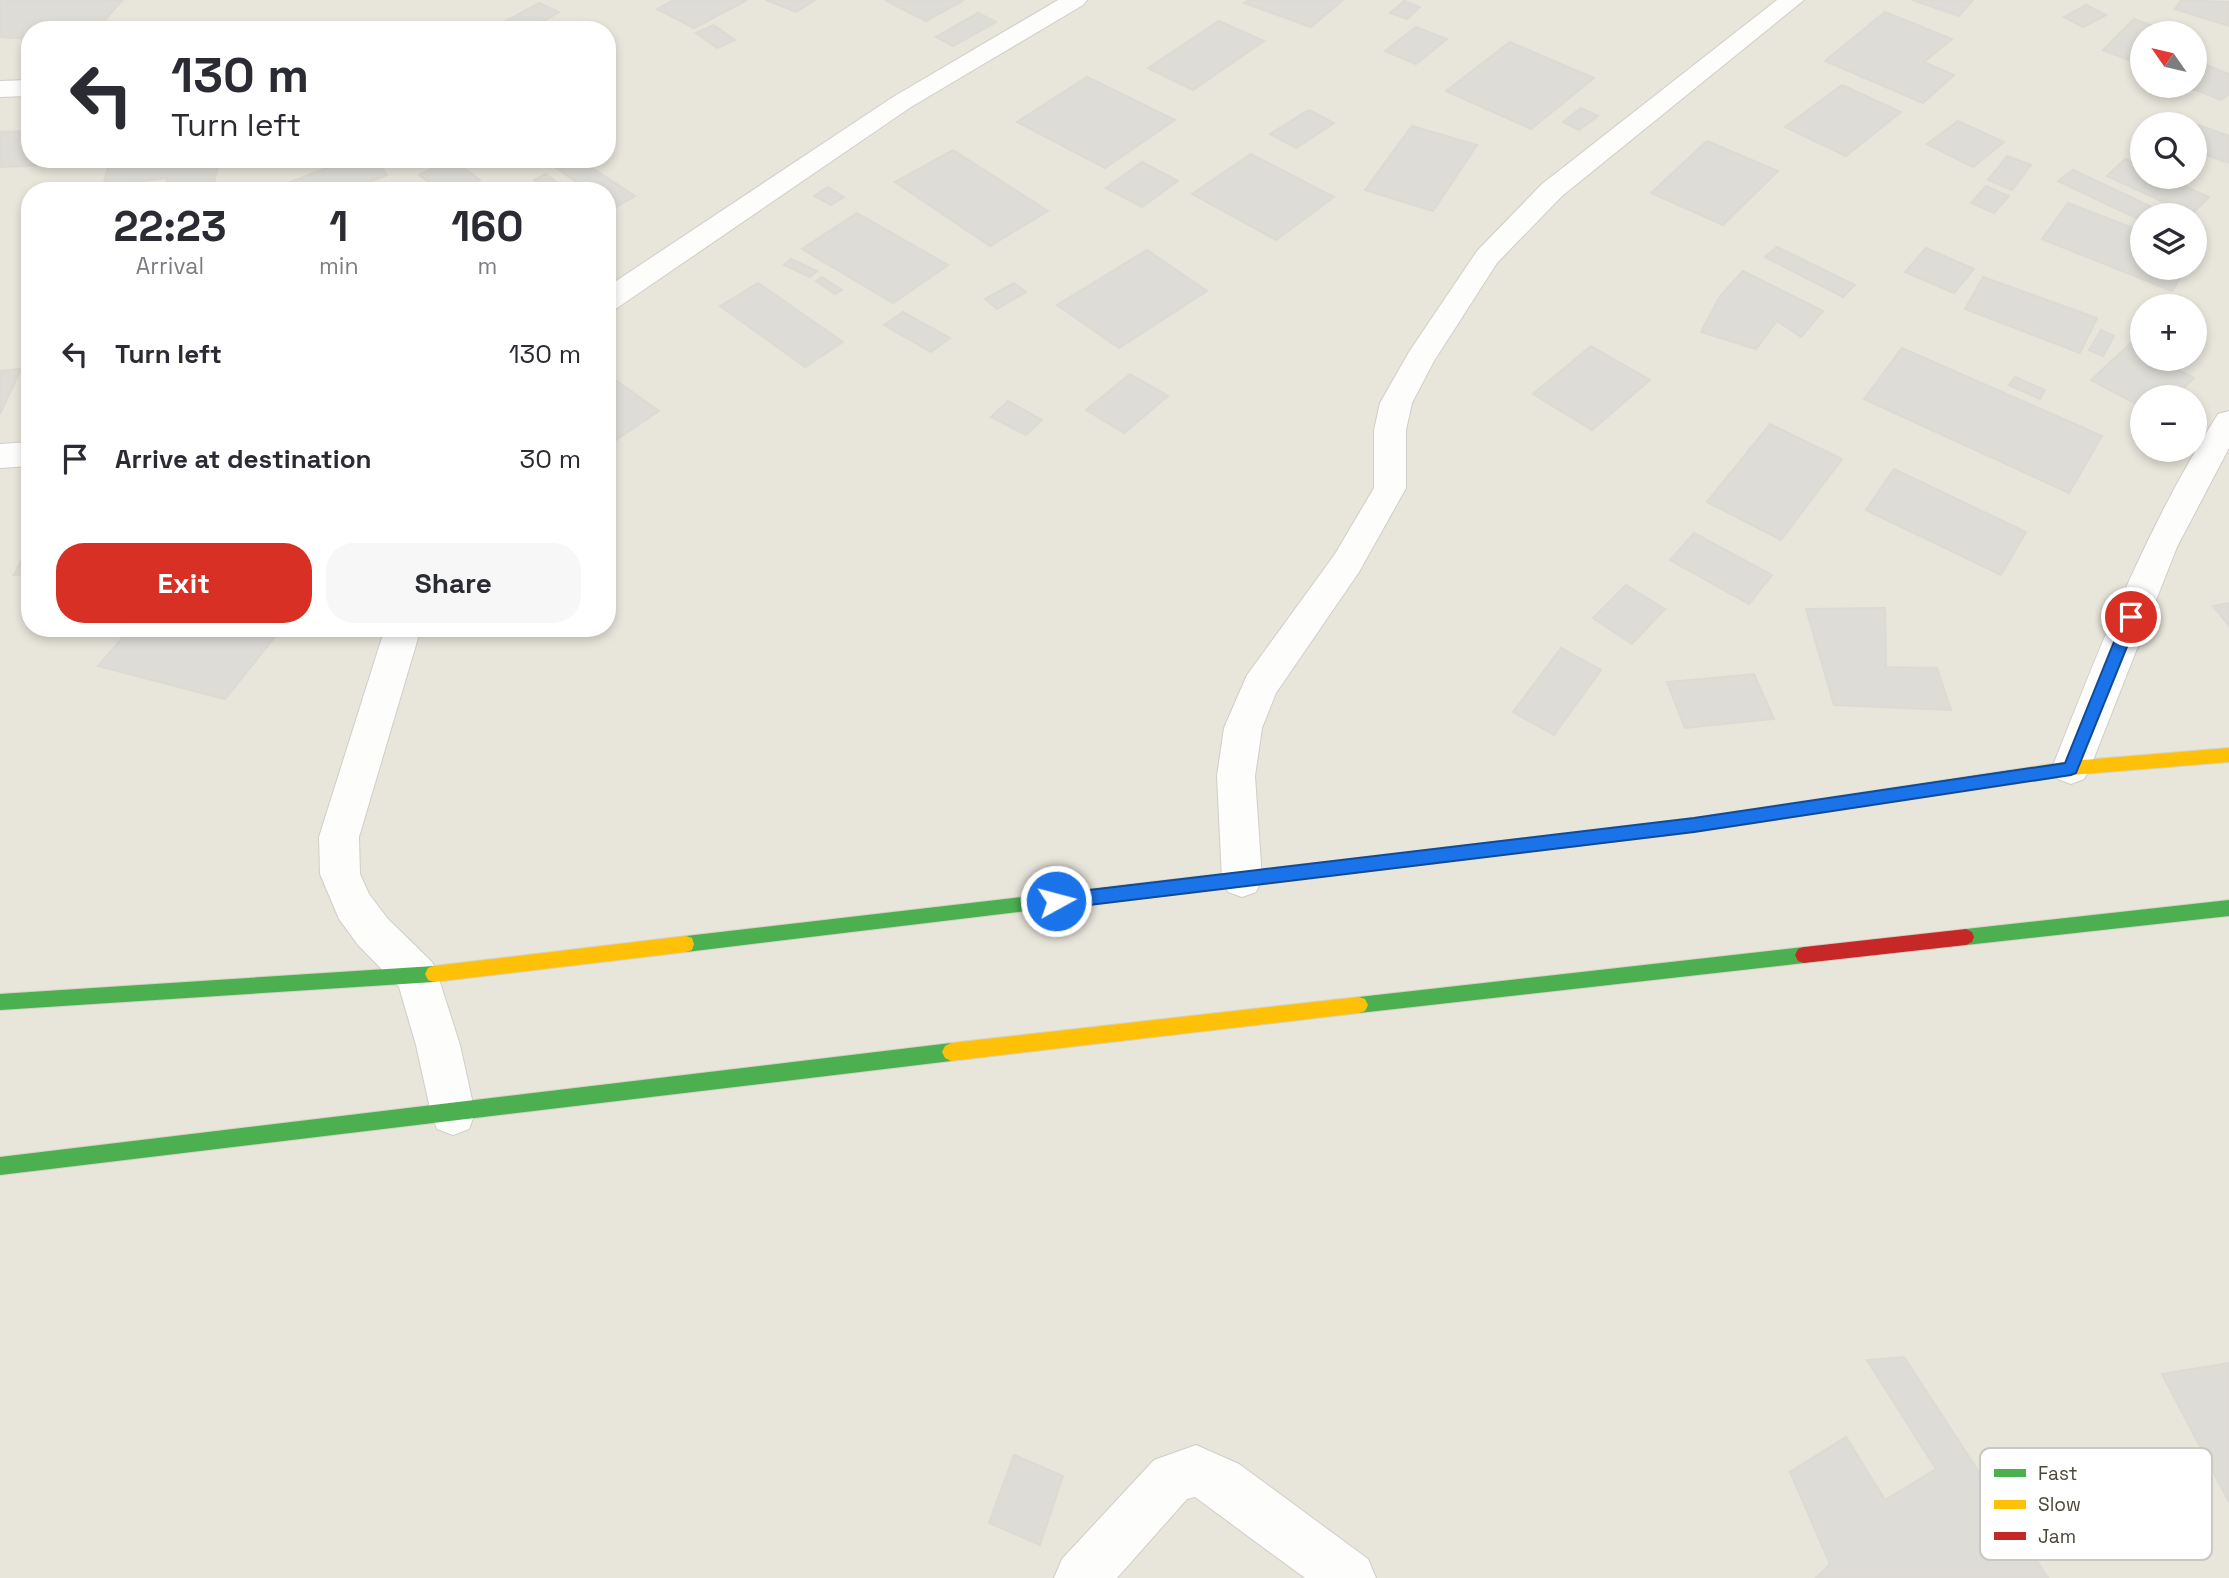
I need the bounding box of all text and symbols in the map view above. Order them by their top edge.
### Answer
north arrow [2130,21,2207,98]
map controls [2130,21,2207,462]
text: 130 m [171,44,309,106]
icon: left [56,49,147,140]
text: Turn left [171,105,301,145]
button: search [2130,112,2207,189]
text: 22:23 [114,200,227,253]
text: 1 [329,200,348,253]
text: 160 [451,200,523,253]
button: layers [2130,203,2207,280]
text: Arrival [136,251,204,281]
text: min [319,251,359,281]
text: m [477,251,497,281]
button: + [2130,294,2207,371]
icon: left [56,335,94,373]
text: Turn left [115,337,222,371]
text: 130 m [509,337,581,371]
button: − [2130,385,2207,462]
icon: arrive [56,440,94,478]
text: Arrive at destination [115,442,372,476]
text: 30 m [520,442,581,476]
button: Exit [56,543,312,623]
button: Share [326,543,581,623]
pin [2101,587,2161,647]
icon: arrive [2112,598,2150,636]
position arrow [1019,864,1093,938]
legend [1980,1448,2212,1560]
text: Fast [2038,1461,2078,1486]
text: Slow [2038,1492,2081,1517]
text: Jam [2038,1524,2076,1549]

